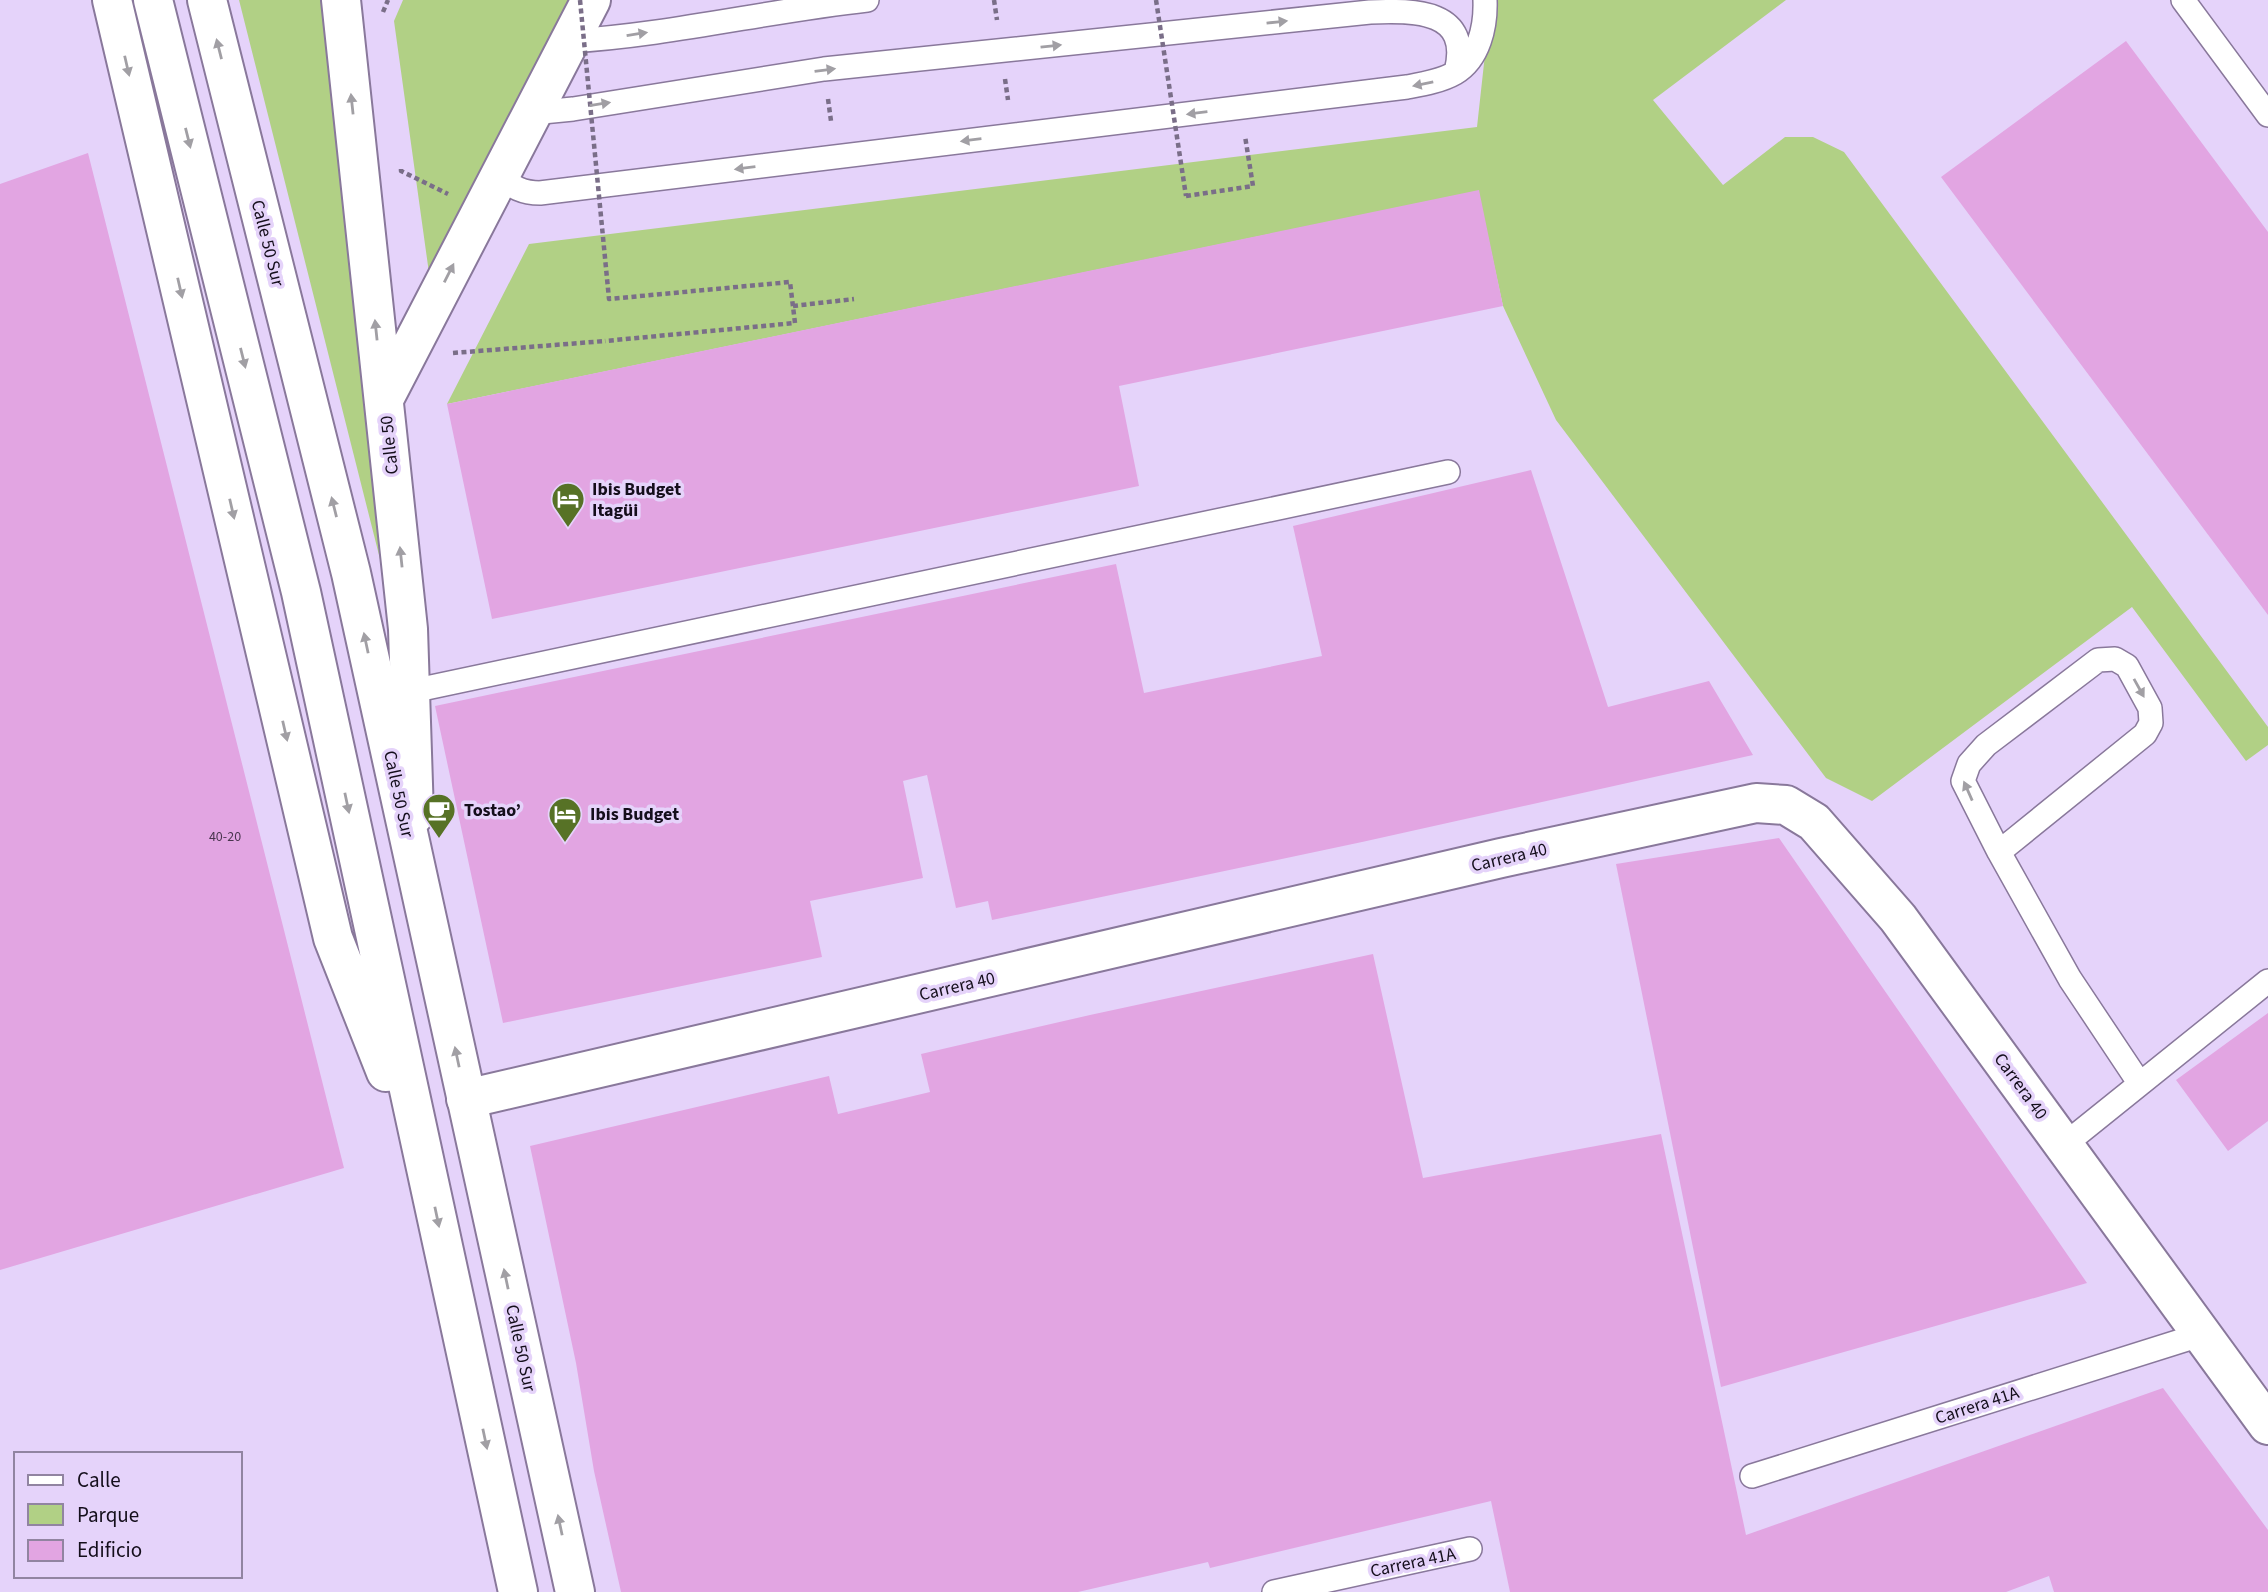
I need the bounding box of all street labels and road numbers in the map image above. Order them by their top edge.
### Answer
street label: Calle 50 Sur [245,197,290,290]
street label: Calle 50 [374,414,405,476]
street label: Calle 50 Sur [377,748,420,841]
street label: Carrera 40 [1469,837,1549,878]
street label: Carrera 40 [917,966,997,1007]
street label: Carrera 40 [1988,1048,2053,1125]
street label: Calle 50 Sur [499,1302,542,1395]
street label: Carrera 41A [1932,1380,2022,1431]
street label: Carrera 41A [1368,1541,1458,1584]

